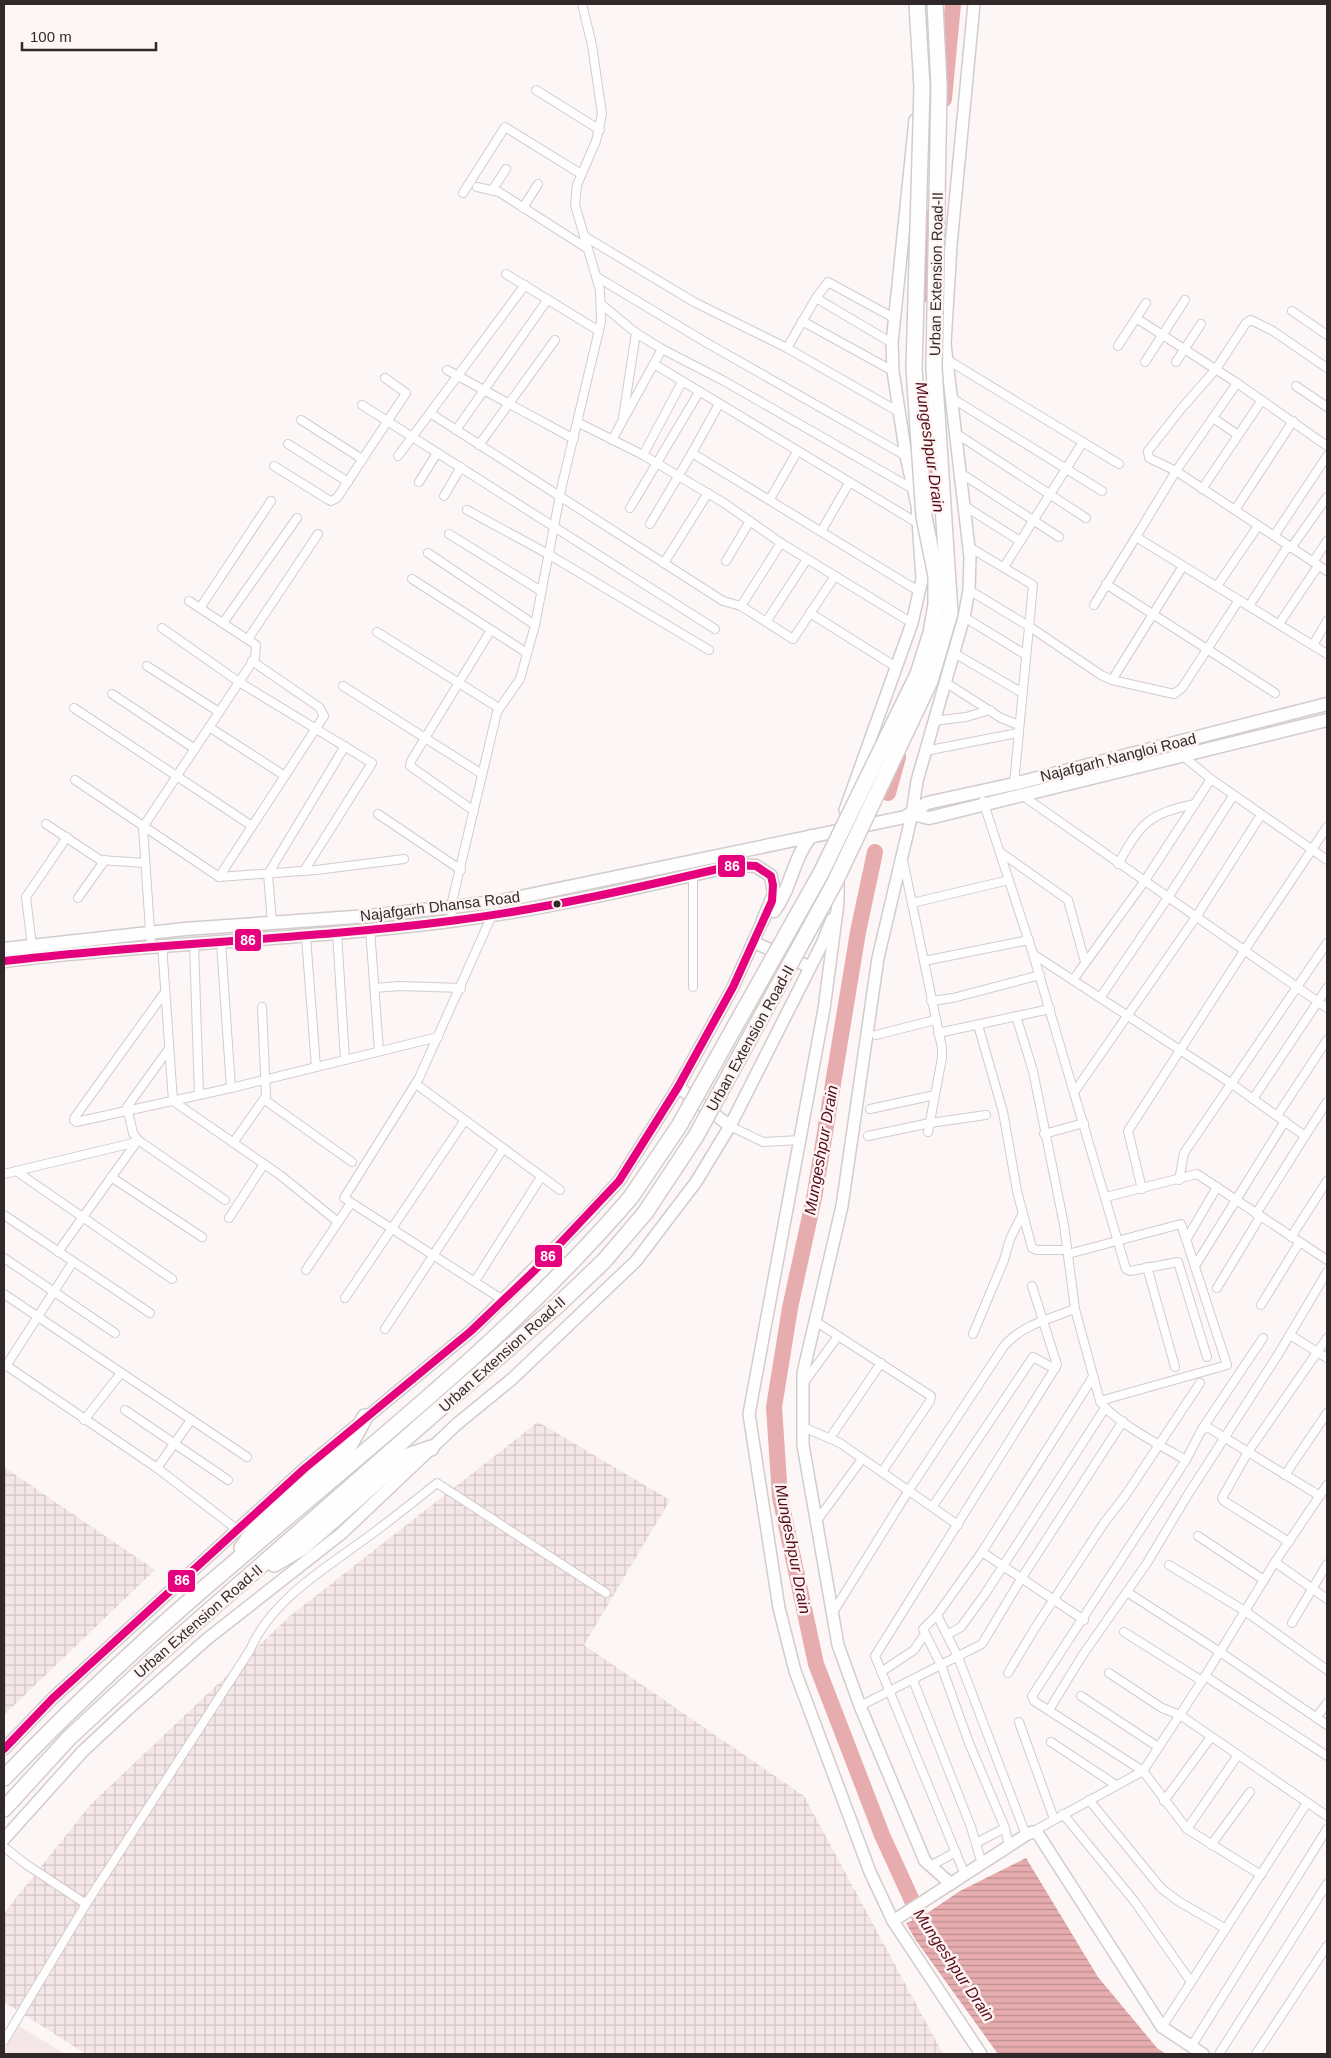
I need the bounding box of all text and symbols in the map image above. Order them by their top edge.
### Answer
scale bar [22,20,156,52]
text: 100 m [30,28,72,45]
street label: Urban Extension Road-II [926,192,946,356]
water label: Mungeshpur Drain [912,381,948,513]
street label: Najafgarh Nangloi Road [1038,729,1198,785]
line badge: 86 [717,854,746,878]
text: 86 [724,858,740,874]
street label: Najafgarh Dhansa Road [359,888,521,924]
unlabelled marker [552,899,562,909]
line badge: 86 [234,928,262,952]
text: 86 [240,932,256,948]
street label: Urban Extension Road-II [703,962,797,1114]
water label: Mungeshpur Drain [801,1084,841,1216]
line badge: 86 [534,1244,563,1268]
text: 86 [540,1248,556,1264]
street label: Urban Extension Road-II [435,1293,569,1415]
water label: Mungeshpur Drain [772,1483,814,1615]
street label: Urban Extension Road-II [130,1561,266,1681]
line badge: 86 [167,1569,196,1593]
text: 86 [174,1572,190,1588]
water label: Mungeshpur Drain [910,1906,998,2024]

